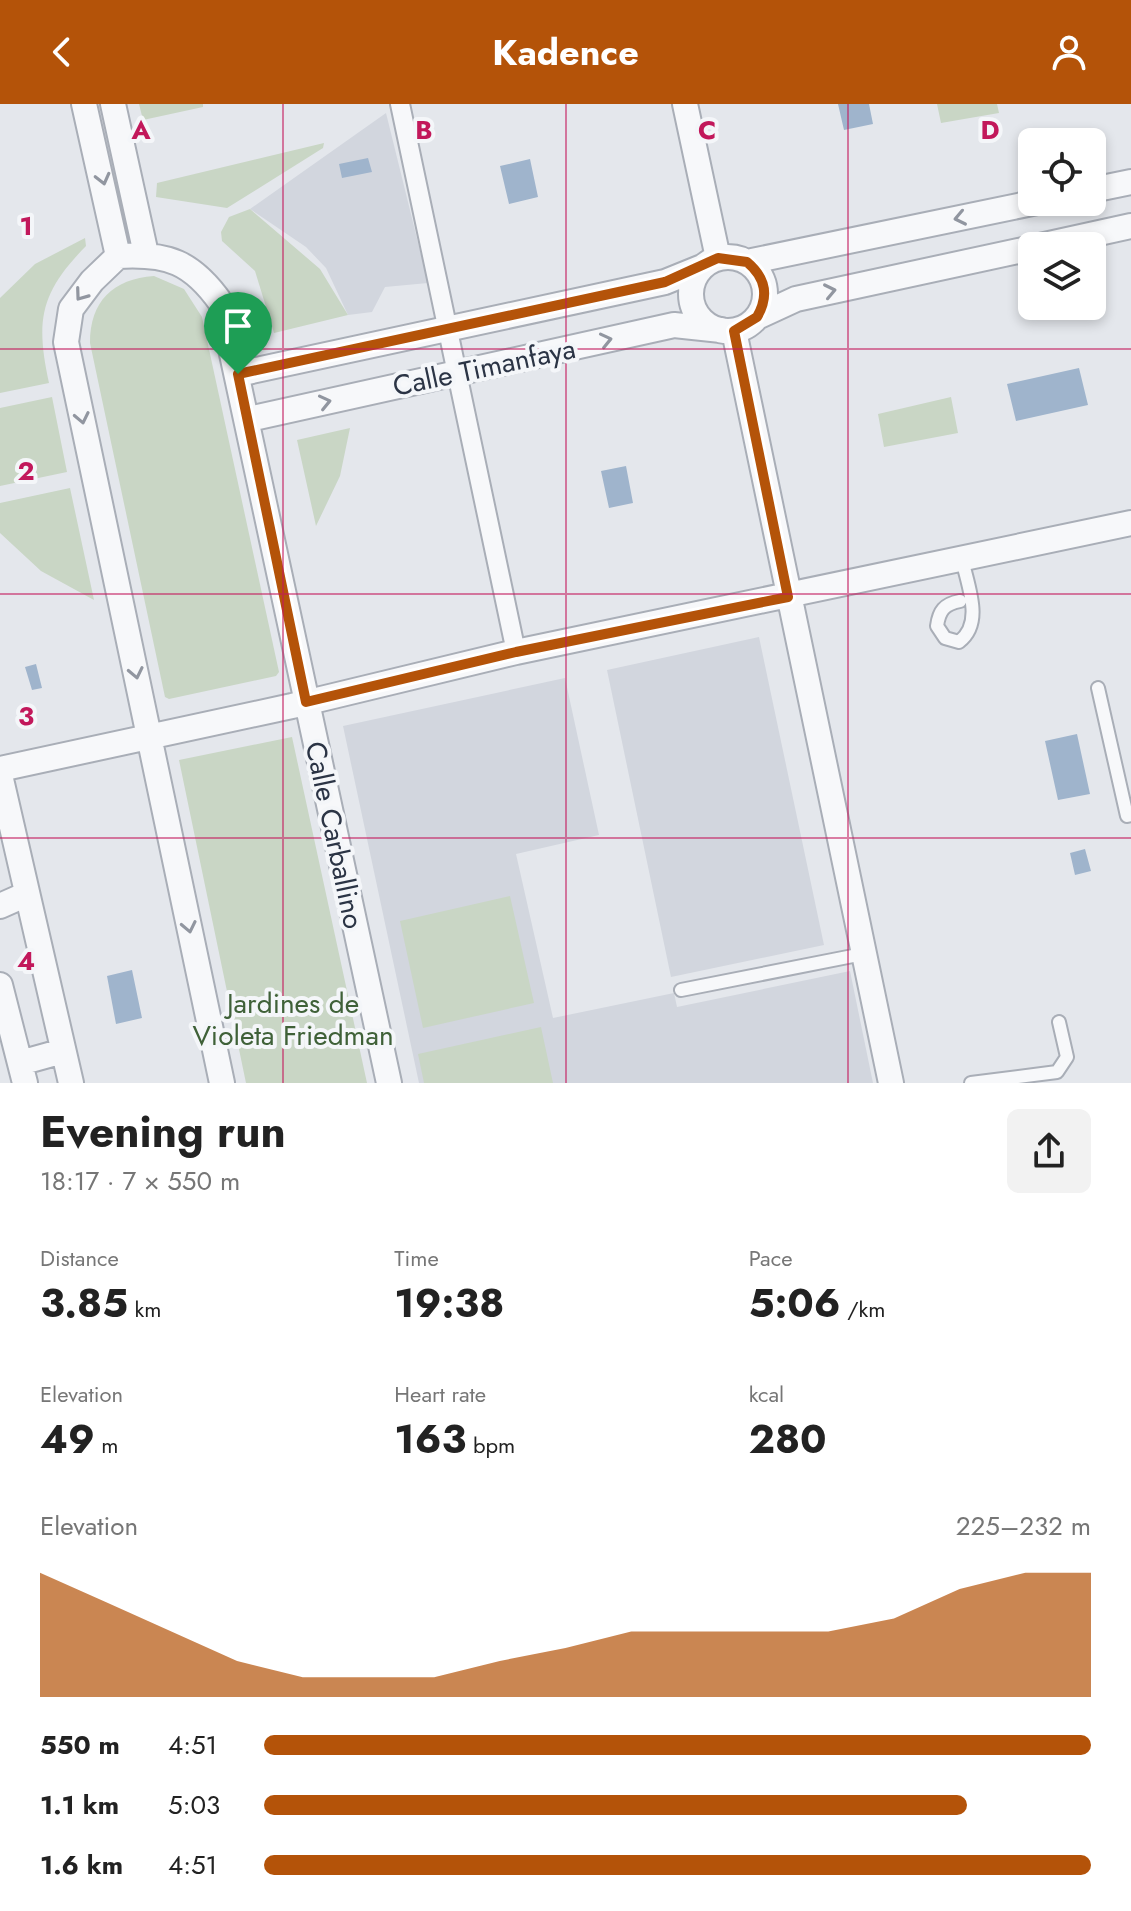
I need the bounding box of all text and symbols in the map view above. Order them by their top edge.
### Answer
text: Kadence [492,26,639,78]
icon: back [40,30,84,74]
icon: person [1047,30,1091,74]
text: A [130,111,151,149]
text: B [415,111,433,149]
text: C [698,111,716,149]
text: D [980,111,1000,149]
map controls [1018,128,1106,320]
button: locate [1018,128,1106,216]
one-way arrow [94,172,111,186]
text: 1 [19,207,33,245]
one-way arrow [954,209,967,226]
button: layers [1018,232,1106,320]
one-way arrow [823,283,836,300]
one-way arrow [76,287,91,301]
pin [204,292,272,374]
icon: arrive [216,304,260,348]
street label: Calle Timanfaya [389,328,579,407]
one-way arrow [599,333,613,350]
one-way arrow [318,394,331,411]
one-way arrow [73,411,90,424]
text: 2 [17,452,35,490]
one-way arrow [126,666,143,679]
text: 3 [18,697,34,735]
street label: Calle Carballino [295,738,374,932]
one-way arrow [180,920,197,933]
text: 4 [17,942,35,980]
park label: Jardines de Violeta Friedman [192,983,394,1056]
text: Evening run [40,1100,286,1164]
button: share [1007,1109,1091,1193]
text: 18:17 · 7 × 550 m [40,1162,240,1200]
text: Distance [40,1242,119,1274]
text: Time [394,1242,439,1274]
text: Pace [749,1242,792,1274]
text: 3.85 [40,1274,128,1332]
text: 19:38 [394,1274,504,1332]
text: 5:06 [749,1274,841,1332]
text: km [128,1293,161,1325]
text: /km [841,1293,885,1325]
text: Elevation [40,1378,123,1410]
text: Heart rate [394,1378,486,1410]
text: kcal [749,1378,784,1410]
text: 49 [40,1410,95,1468]
text: 163 [394,1410,466,1468]
text: 280 [749,1410,826,1468]
text: m [95,1429,118,1461]
text: bpm [466,1429,515,1461]
text: Elevation [40,1507,138,1545]
text: 225–232 m [956,1507,1091,1545]
text: 550 m [40,1726,120,1764]
text: 4:51 [168,1726,217,1764]
text: 1.1 km [40,1786,119,1824]
text: 5:03 [168,1786,220,1824]
text: 1.6 km [40,1846,123,1884]
text: 4:51 [168,1846,217,1884]

